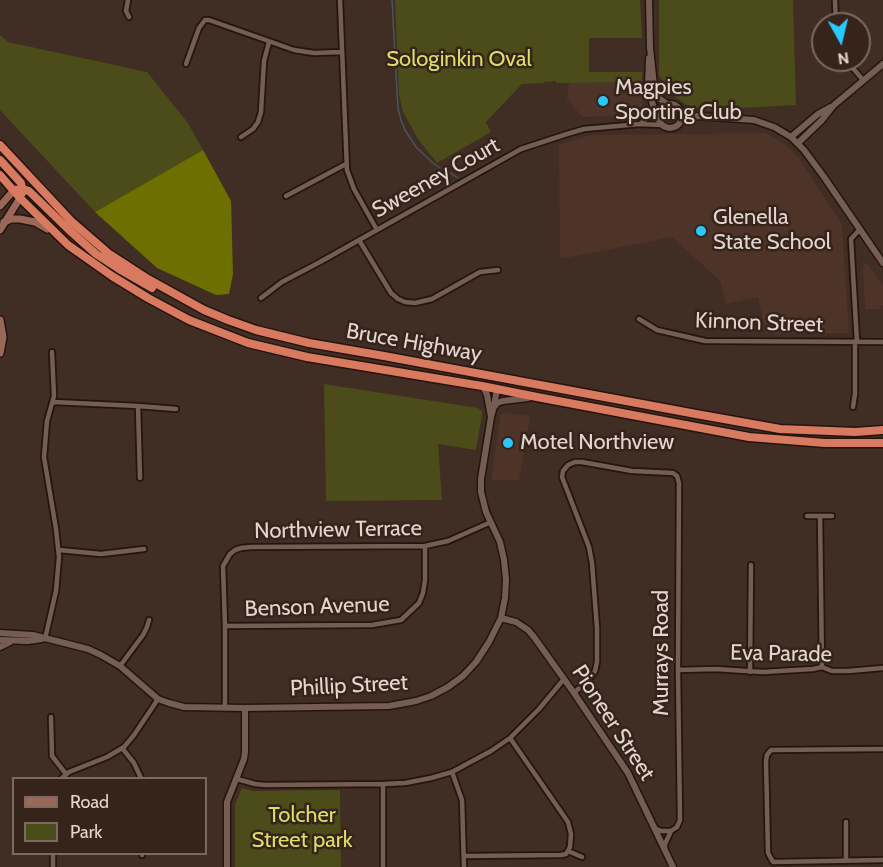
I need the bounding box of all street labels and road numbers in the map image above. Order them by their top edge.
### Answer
street label: Sweeney Court [368,132,504,224]
street label: Kinnon Street [695,308,823,338]
street label: Bruce Highway [344,318,484,368]
street label: Northview Terrace [254,515,422,545]
street label: Murrays Road [649,590,675,716]
street label: Benson Avenue [244,591,390,623]
street label: Eva Parade [730,640,832,668]
street label: Pioneer Street [566,660,660,786]
street label: Phillip Street [289,670,409,702]

